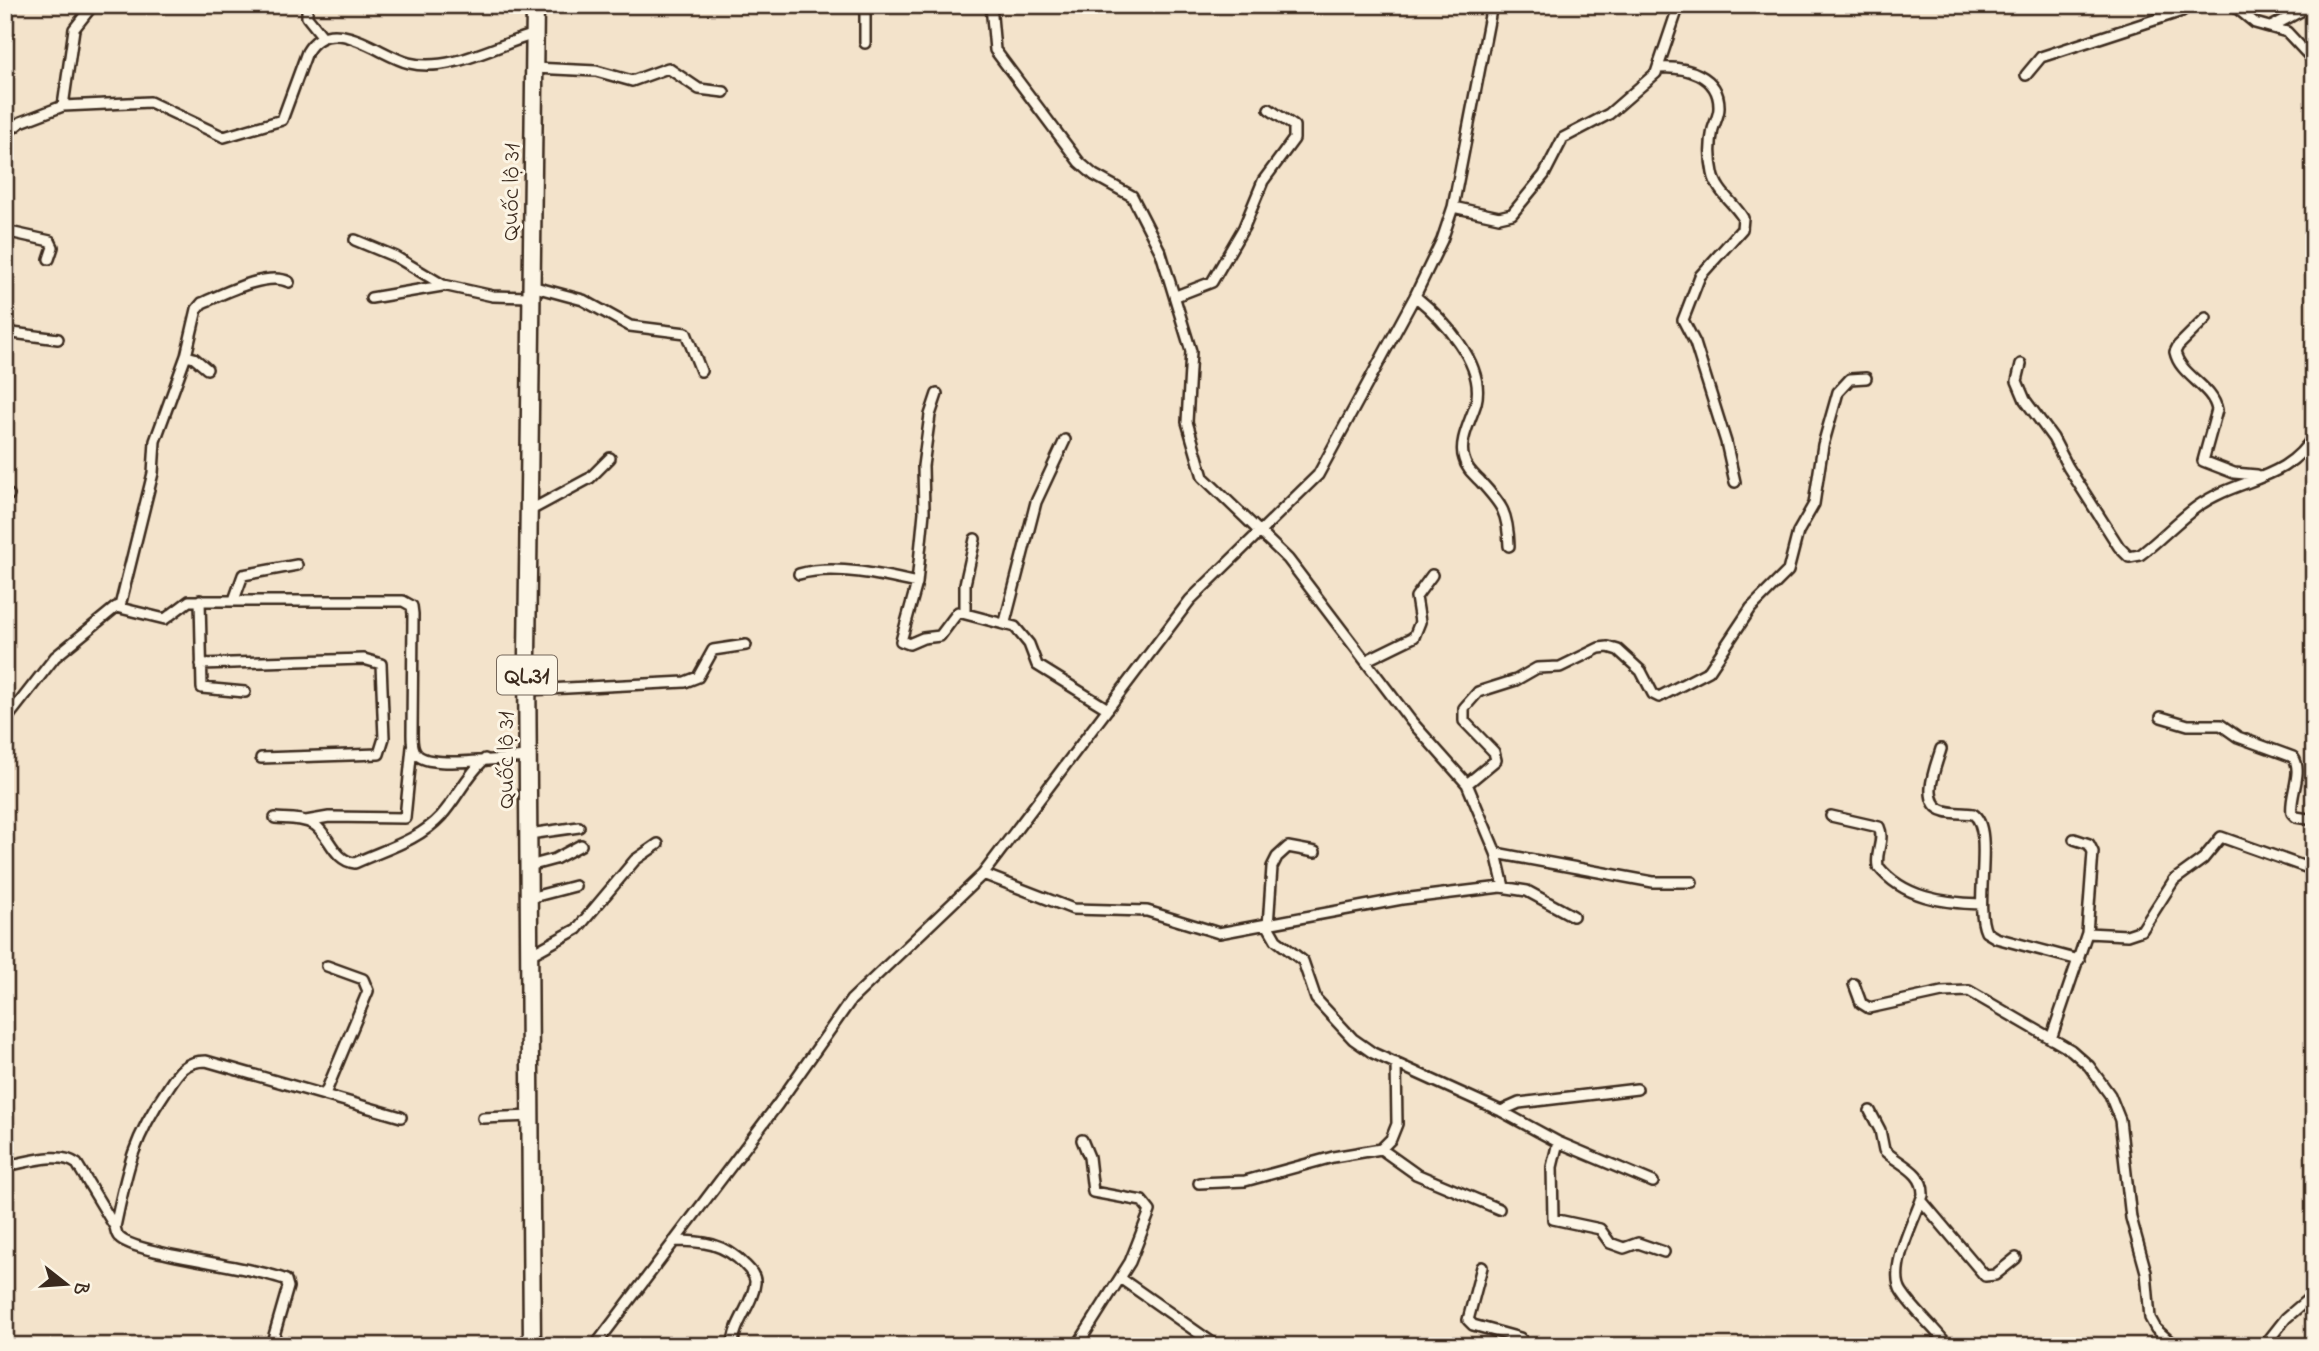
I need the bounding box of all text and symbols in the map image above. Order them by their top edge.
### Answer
street label: Quốc lộ 31 [494,143,531,241]
road number: QL.31 [497,656,557,694]
street label: Quốc lộ 31 [490,711,525,809]
north arrow [32,1250,102,1320]
text: B [65,1277,95,1298]

